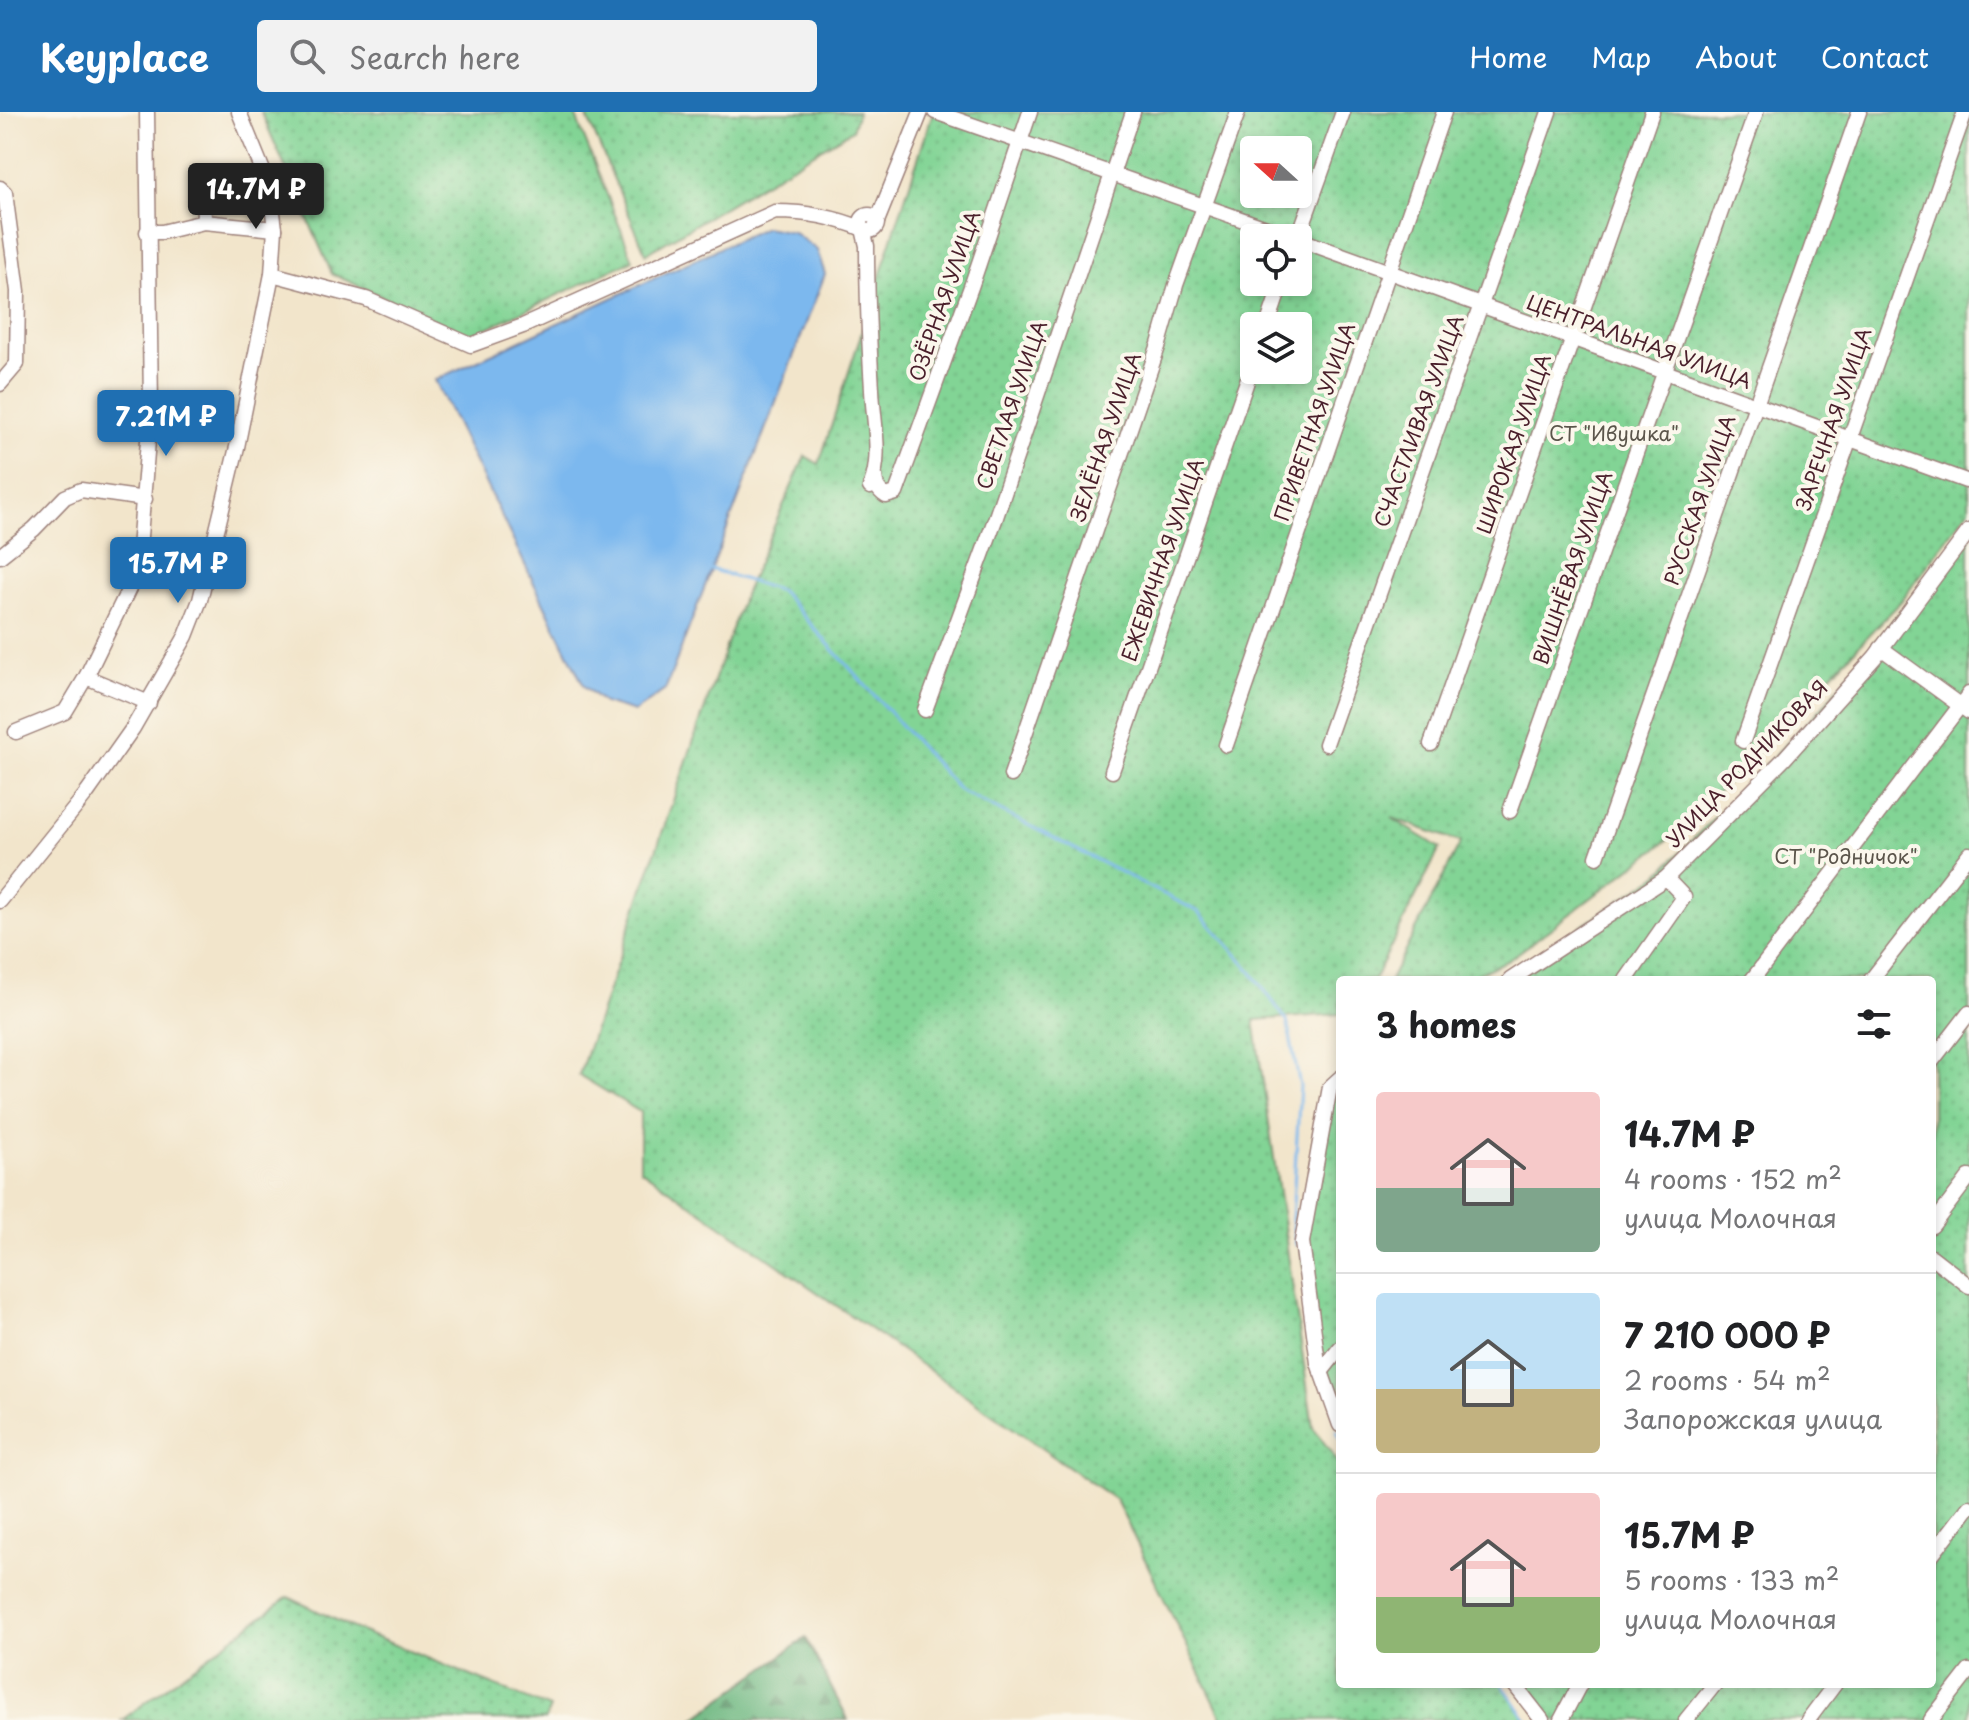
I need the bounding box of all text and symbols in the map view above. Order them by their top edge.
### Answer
search box [257,20,817,92]
text: Keyplace [40,28,209,85]
icon: search [285,34,329,78]
text: Search here [349,34,521,79]
text: Home [1469,35,1547,78]
text: Map [1591,35,1651,78]
text: About [1695,35,1777,78]
text: Contact [1821,35,1929,78]
north arrow [1240,136,1312,208]
map controls [1240,136,1312,384]
pin: 14.7M ₽ [182,163,330,231]
text: 14.7M ₽ [206,169,306,208]
street label: ОЗЁРНАЯ УЛИЦА [901,206,987,385]
button: locate [1240,224,1312,296]
street label: ЦЕНТРАЛЬНАЯ УЛИЦА [1523,286,1756,396]
street label: СЧАСТЛИВАЯ УЛИЦА [1366,310,1471,531]
button: layers [1240,312,1312,384]
street label: СВЕТЛАЯ УЛИЦА [968,316,1054,493]
street label: ПРИВЕТНАЯ УЛИЦА [1266,318,1362,525]
street label: ЗАРЕЧНАЯ УЛИЦА [1788,323,1878,514]
street label: ЗЕЛЁНАЯ УЛИЦА [1062,348,1148,525]
street label: ШИРОКАЯ УЛИЦА [1468,350,1558,538]
pin: 7.21M ₽ [92,390,240,458]
text: 7.21M ₽ [115,396,217,435]
street label: РУССКАЯ УЛИЦА [1656,410,1742,589]
park label: СТ "Ивушка" [1549,418,1679,448]
street label: ЕЖЕВИЧНАЯ УЛИЦА [1113,454,1211,665]
street label: ВИШНЁВАЯ УЛИЦА [1525,467,1619,669]
pin: 15.7M ₽ [104,537,252,605]
text: 15.7M ₽ [128,543,228,582]
street label: УЛИЦА РОДНИКОВАЯ [1658,673,1834,854]
park label: СТ "Родничок" [1774,841,1918,871]
text: 3 homes [1376,998,1516,1050]
icon: filters [1852,1002,1896,1046]
text: 14.7M ₽ [1624,1107,1755,1159]
icon: home [1440,1124,1536,1220]
text: 4 rooms · 152 m² [1624,1159,1842,1198]
text: улица Молочная [1624,1198,1837,1237]
text: 7 210 000 ₽ [1624,1308,1831,1360]
icon: home [1440,1325,1536,1421]
text: 2 rooms · 54 m² [1624,1360,1831,1399]
text: Запорожская улица [1624,1399,1882,1438]
text: 15.7M ₽ [1624,1508,1755,1560]
icon: home [1440,1525,1536,1621]
text: 5 rooms · 133 m² [1624,1560,1839,1599]
text: улица Молочная [1624,1599,1837,1638]

